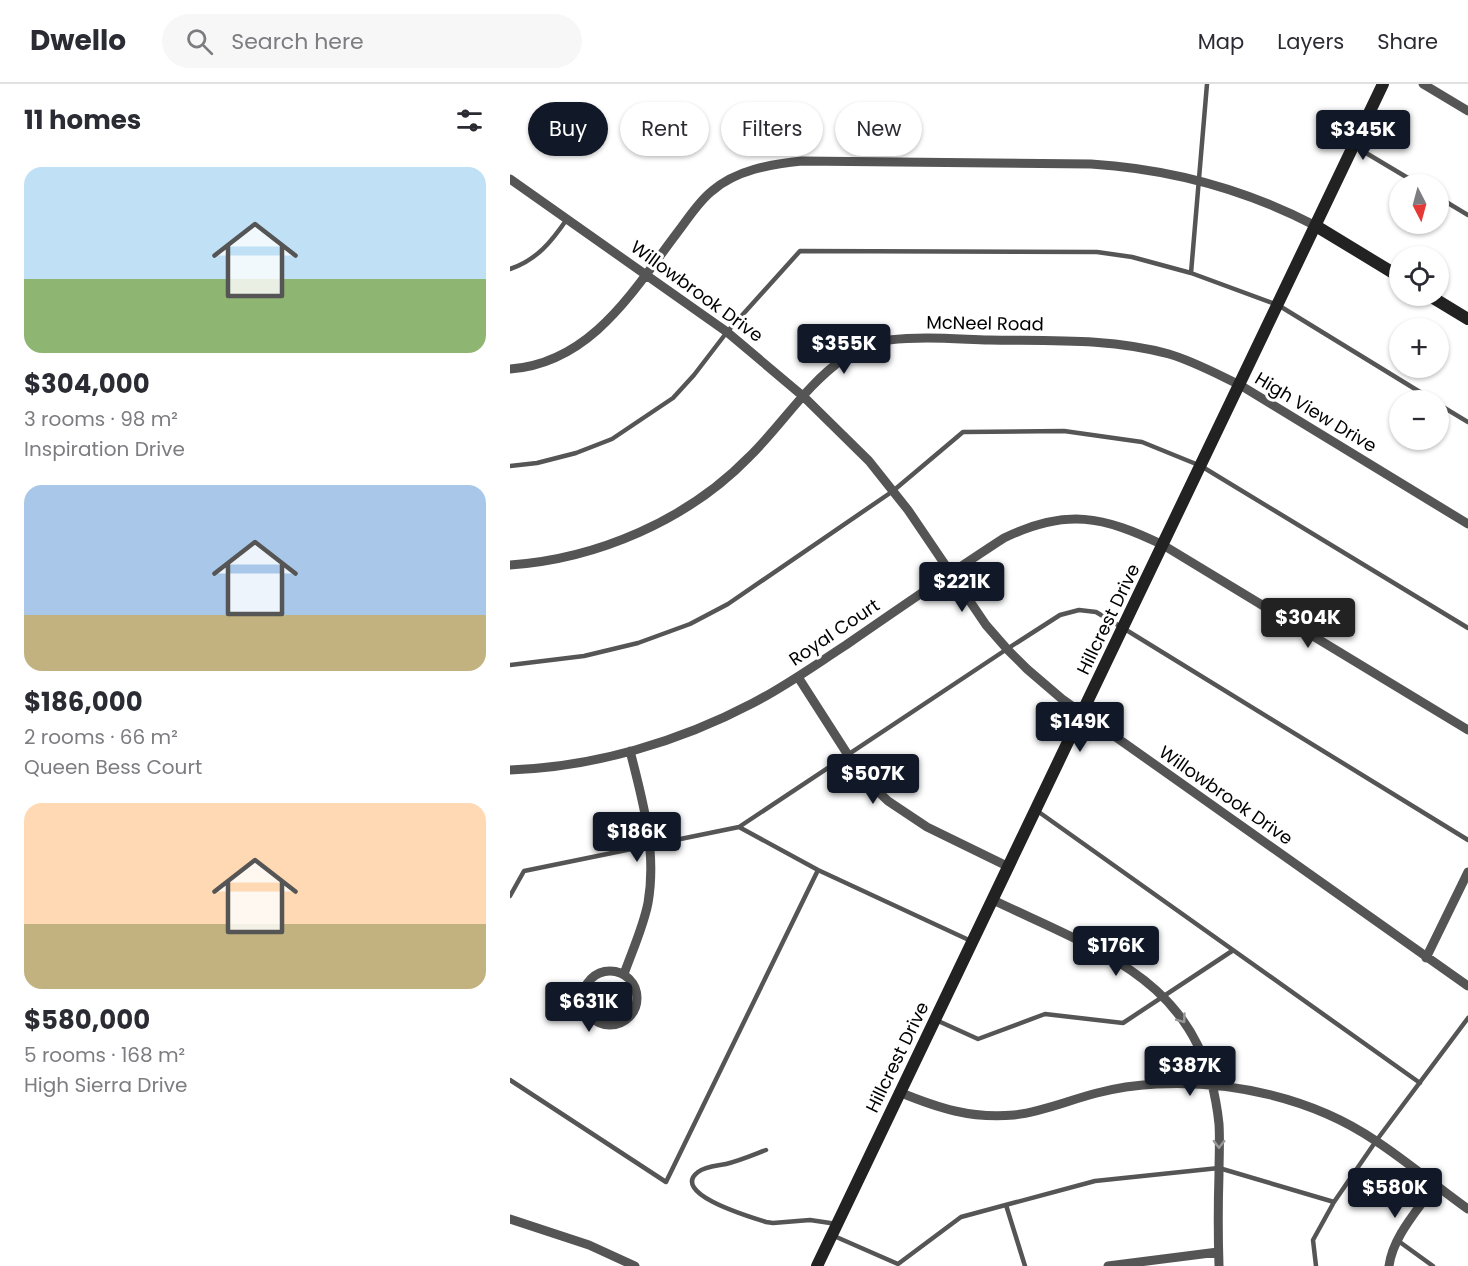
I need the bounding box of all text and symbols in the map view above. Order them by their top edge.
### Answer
search box [162,14,582,68]
text: Dwello [30,21,126,60]
icon: search [183,25,216,58]
text: Search here [231,26,364,57]
text: Map [1198,27,1244,56]
text: Layers [1277,27,1344,56]
text: Share [1377,27,1438,56]
text: 11 homes [24,102,141,138]
chip: Buy [528,102,608,156]
chip: Rent [620,102,709,156]
chip: Filters [721,102,823,156]
chip: New [835,102,922,156]
icon: filters [453,104,486,137]
pin: $345K [1321,110,1405,161]
text: $345K [1330,115,1396,143]
north arrow [1389,174,1449,234]
map controls [1389,174,1449,450]
icon: home [201,206,309,314]
street label: Willowbrook Drive [626,234,768,348]
button: locate [1389,246,1449,306]
street label: McNeel Road [926,309,1044,337]
button: + [1389,318,1449,378]
pin: $355K [802,324,886,375]
text: $355K [811,329,877,357]
text: $304,000 [24,366,150,402]
street label: High View Drive [1250,366,1382,458]
button: − [1389,390,1449,450]
text: 3 rooms · 98 m² [24,405,178,433]
text: Inspiration Drive [24,435,185,463]
icon: home [201,524,309,632]
street label: Hillcrest Drive [1070,559,1146,679]
pin: $221K [920,562,1004,613]
text: $221K [933,567,991,595]
street label: Royal Court [784,593,884,671]
pin: $304K [1266,598,1350,649]
text: $304K [1275,603,1341,631]
text: $186,000 [24,684,143,720]
pin: $149K [1038,702,1122,753]
text: $149K [1050,707,1110,735]
text: 2 rooms · 66 m² [24,723,178,751]
street label: Willowbrook Drive [1154,739,1298,851]
text: Queen Bess Court [24,753,202,781]
pin: $507K [831,754,915,805]
text: $507K [841,759,905,787]
pin: $186K [595,812,679,863]
text: $186K [607,817,667,845]
icon: home [201,842,309,950]
pin: $176K [1074,926,1158,977]
text: $176K [1087,931,1145,959]
pin: $631K [547,982,631,1033]
text: $631K [559,987,619,1015]
street label: Hillcrest Drive [859,997,935,1117]
text: $580,000 [24,1002,150,1038]
one-way arrow [1175,1013,1186,1024]
text: 5 rooms · 168 m² [24,1041,185,1069]
pin: $387K [1148,1046,1232,1097]
text: $387K [1159,1051,1221,1079]
text: High Sierra Drive [24,1071,187,1099]
one-way arrow [1213,1140,1225,1149]
pin: $580K [1353,1168,1437,1219]
text: $580K [1362,1173,1428,1201]

